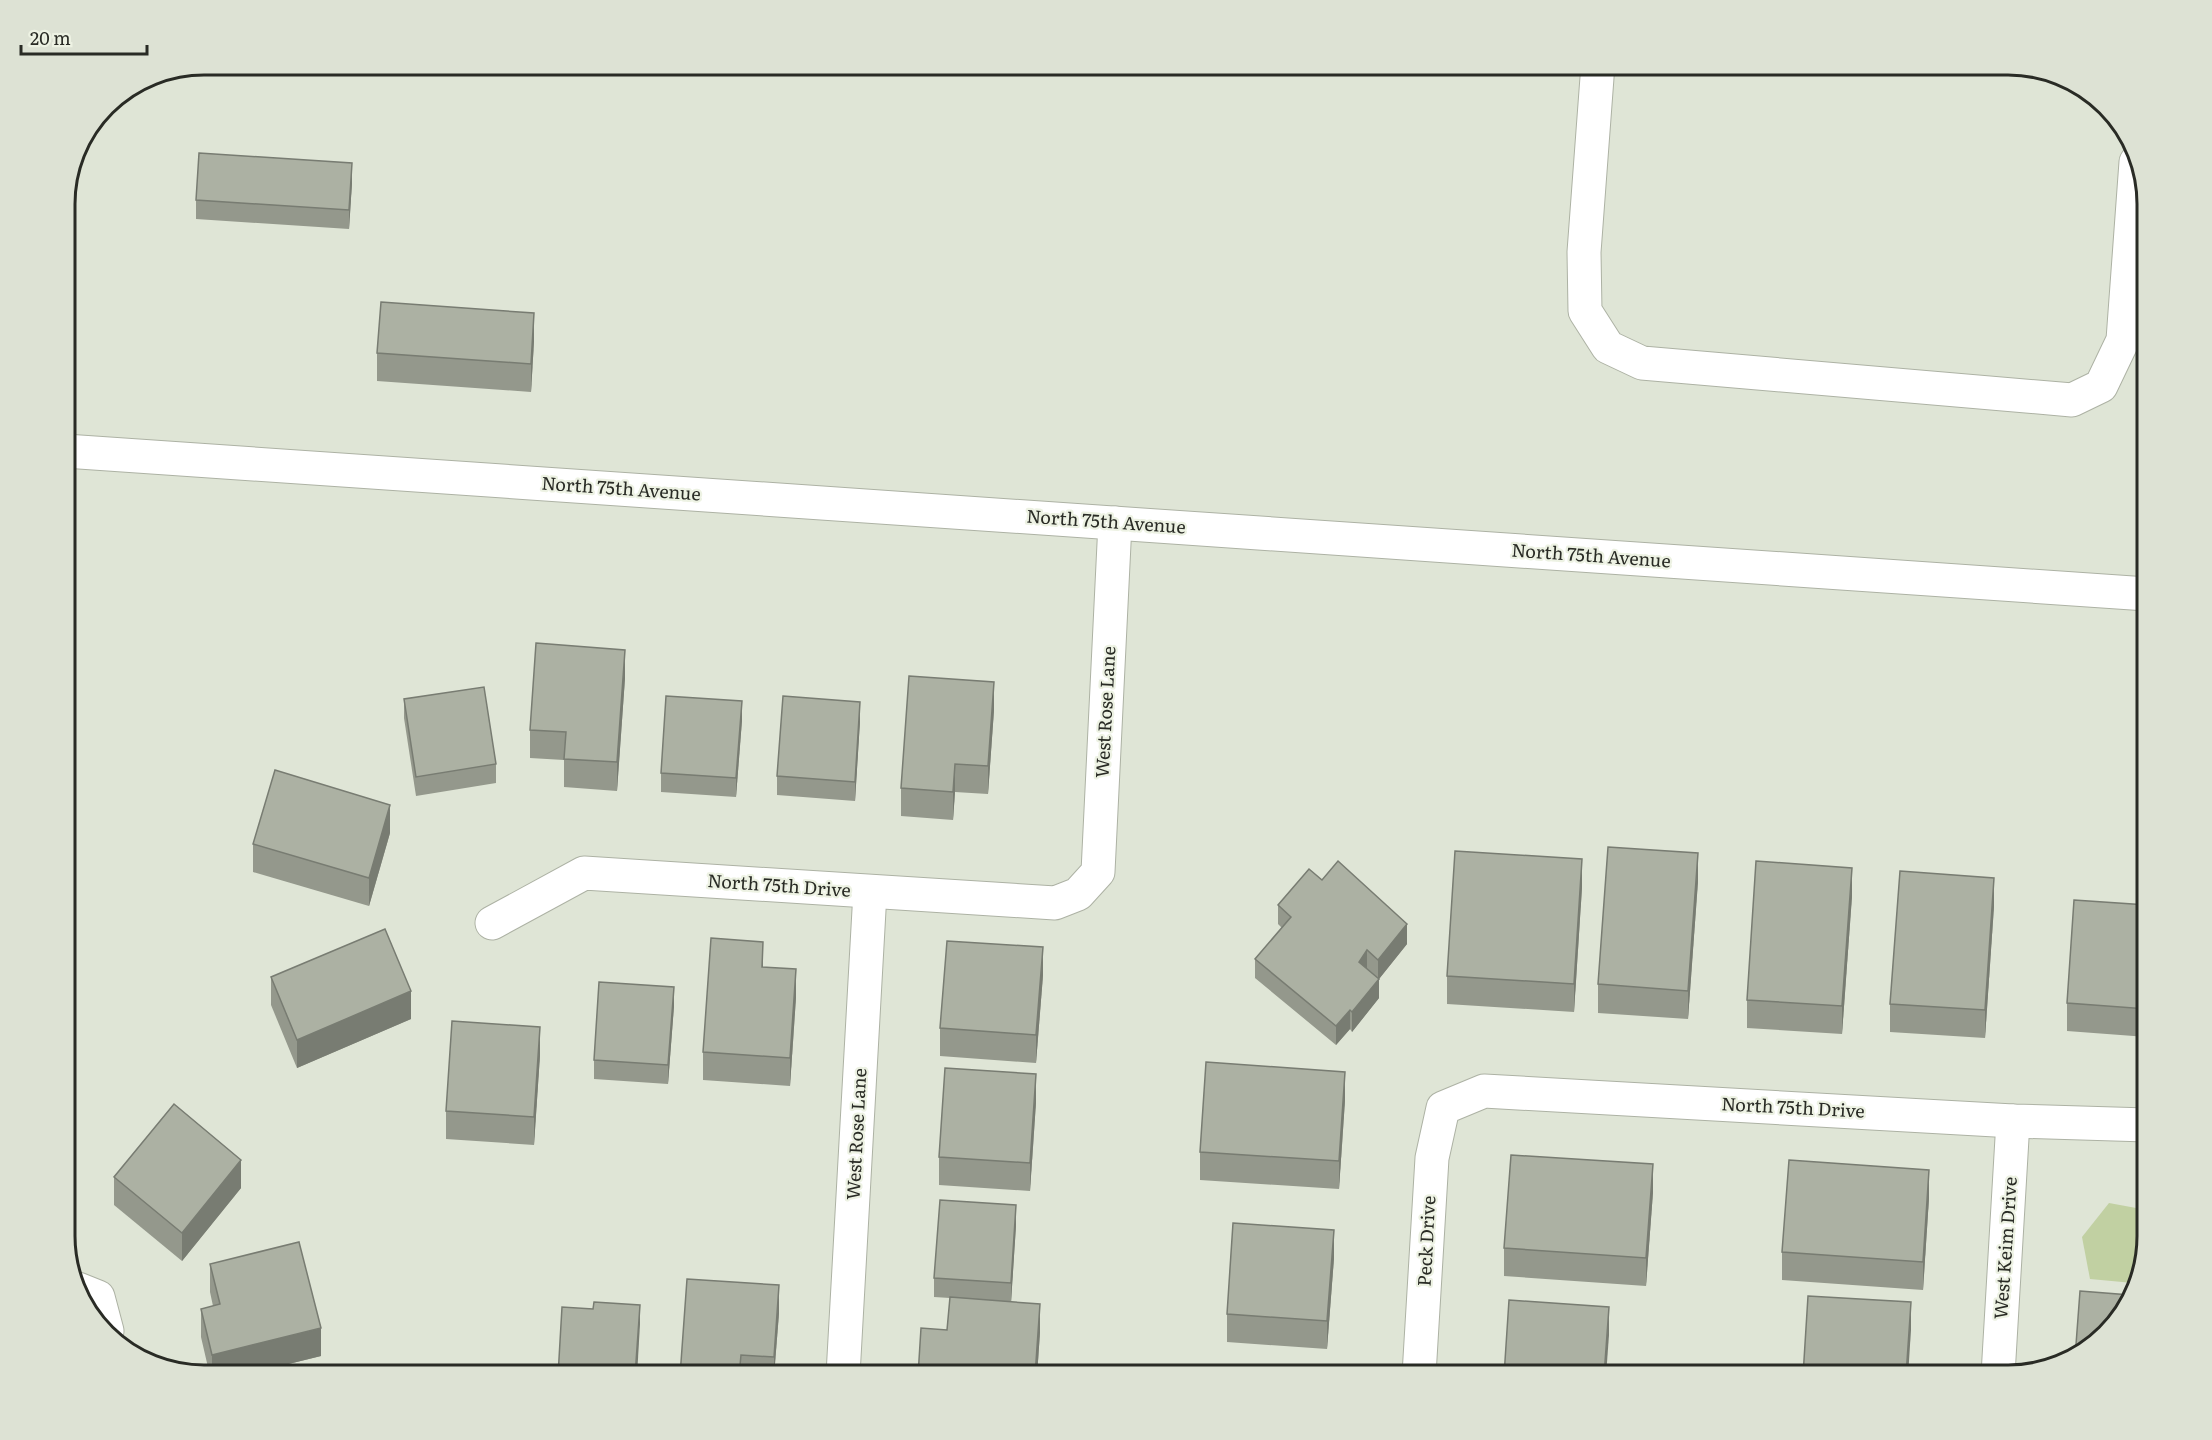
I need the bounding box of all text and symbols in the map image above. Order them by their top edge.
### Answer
scale bar [21,18,147,56]
text: 20 m [30,24,71,51]
street label: North 75th Avenue [541,468,702,507]
street label: North 75th Avenue [1026,501,1187,540]
street label: North 75th Avenue [1511,535,1672,574]
street label: West Rose Lane [1088,645,1121,779]
street label: North 75th Drive [706,866,852,903]
street label: West Rose Lane [839,1067,872,1201]
street label: North 75th Drive [1721,1089,1866,1124]
street label: West Keim Drive [1986,1176,2023,1320]
street label: Peck Drive [1410,1195,1441,1287]

